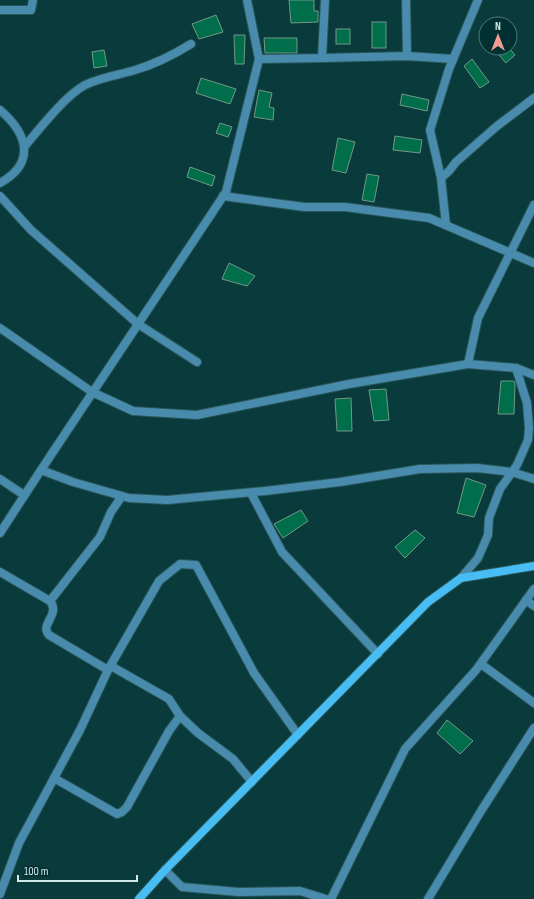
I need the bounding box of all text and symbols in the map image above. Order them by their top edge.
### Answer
north arrow [478,16,518,56]
text: N [495,20,501,33]
scale bar [18,857,137,883]
text: 100 m [24,864,49,879]

